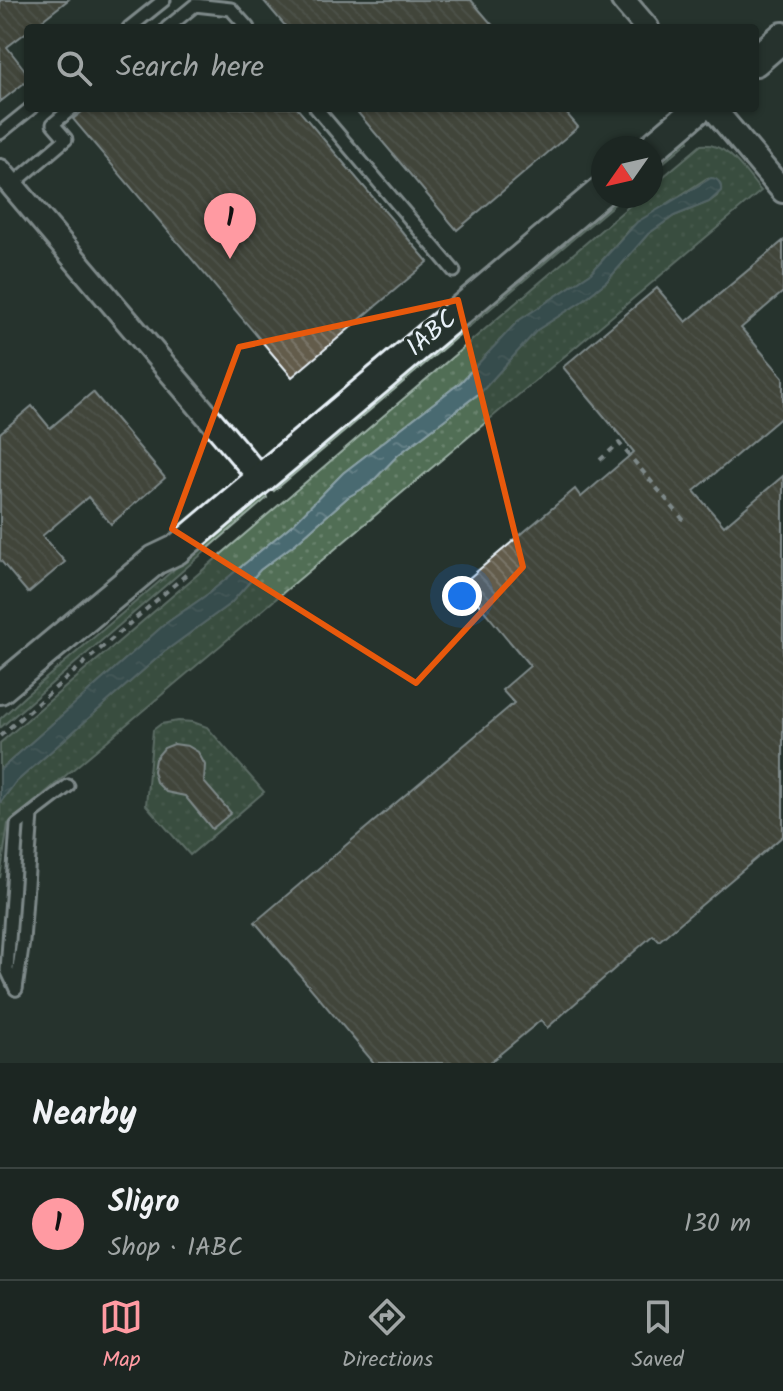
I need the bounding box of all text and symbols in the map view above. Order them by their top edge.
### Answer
search box [24,24,759,112]
text: Search here [116,44,264,92]
icon: search [52,46,96,90]
north arrow [591,136,663,208]
pin: 1 [204,193,256,259]
street label: IABC [397,300,467,368]
your location [442,576,482,616]
text: Nearby [32,1088,137,1142]
text: Sligro [108,1179,179,1227]
text: 1 [54,1203,62,1245]
text: 130 m [684,1203,751,1245]
text: Shop · IABC [108,1227,243,1269]
tab: Map [99,1295,143,1378]
tab: Directions [342,1295,433,1378]
tab: Saved [632,1295,684,1378]

